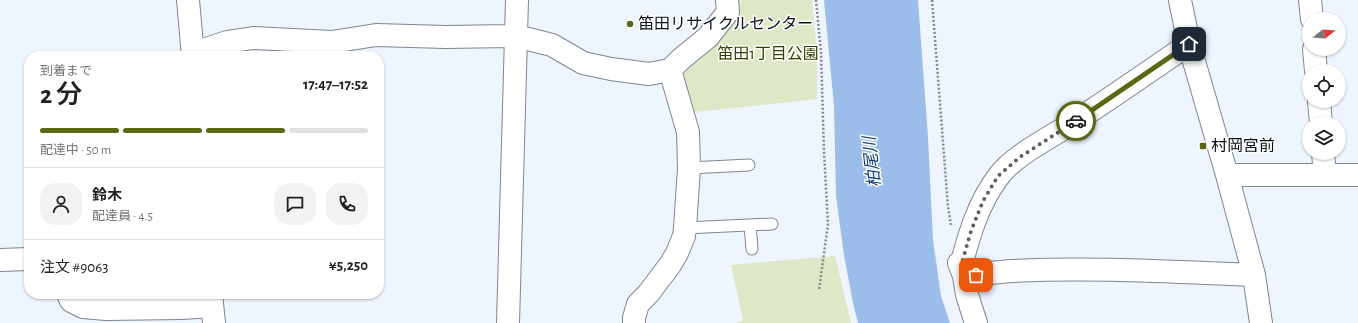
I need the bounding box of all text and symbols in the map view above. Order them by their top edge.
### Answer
north arrow [1302,12,1346,56]
map controls [1302,12,1346,160]
place label: 笛田リサイクルセンター [638,15,813,32]
marker: 笛田リサイクルセンター [625,19,635,29]
pin [1172,27,1206,61]
icon: home [1178,33,1200,55]
park label: 笛田1丁目公園 [717,45,819,62]
button: locate [1302,64,1346,108]
text: 到着まで [40,65,92,78]
text: 17:47–17:52 [303,77,368,92]
text: 2 分 [40,82,82,108]
courier [1056,101,1096,141]
icon: car [1065,110,1087,132]
button: layers [1302,116,1346,160]
water label: 柏尾川 [860,134,883,188]
place label: 村岡宮前 [1211,137,1275,154]
marker: 村岡宮前 [1198,141,1208,151]
text: 配達中 · 50 m [40,144,111,157]
button: person [40,183,82,225]
button: chat [274,183,316,225]
button: phone [326,183,368,225]
text: 鈴木 [92,188,122,203]
text: 配達員 · 4.5 [92,210,153,223]
text: ¥5,250 [329,258,368,273]
pin [959,258,993,292]
text: 注文 #9063 [40,260,108,275]
icon: bag [965,264,987,286]

